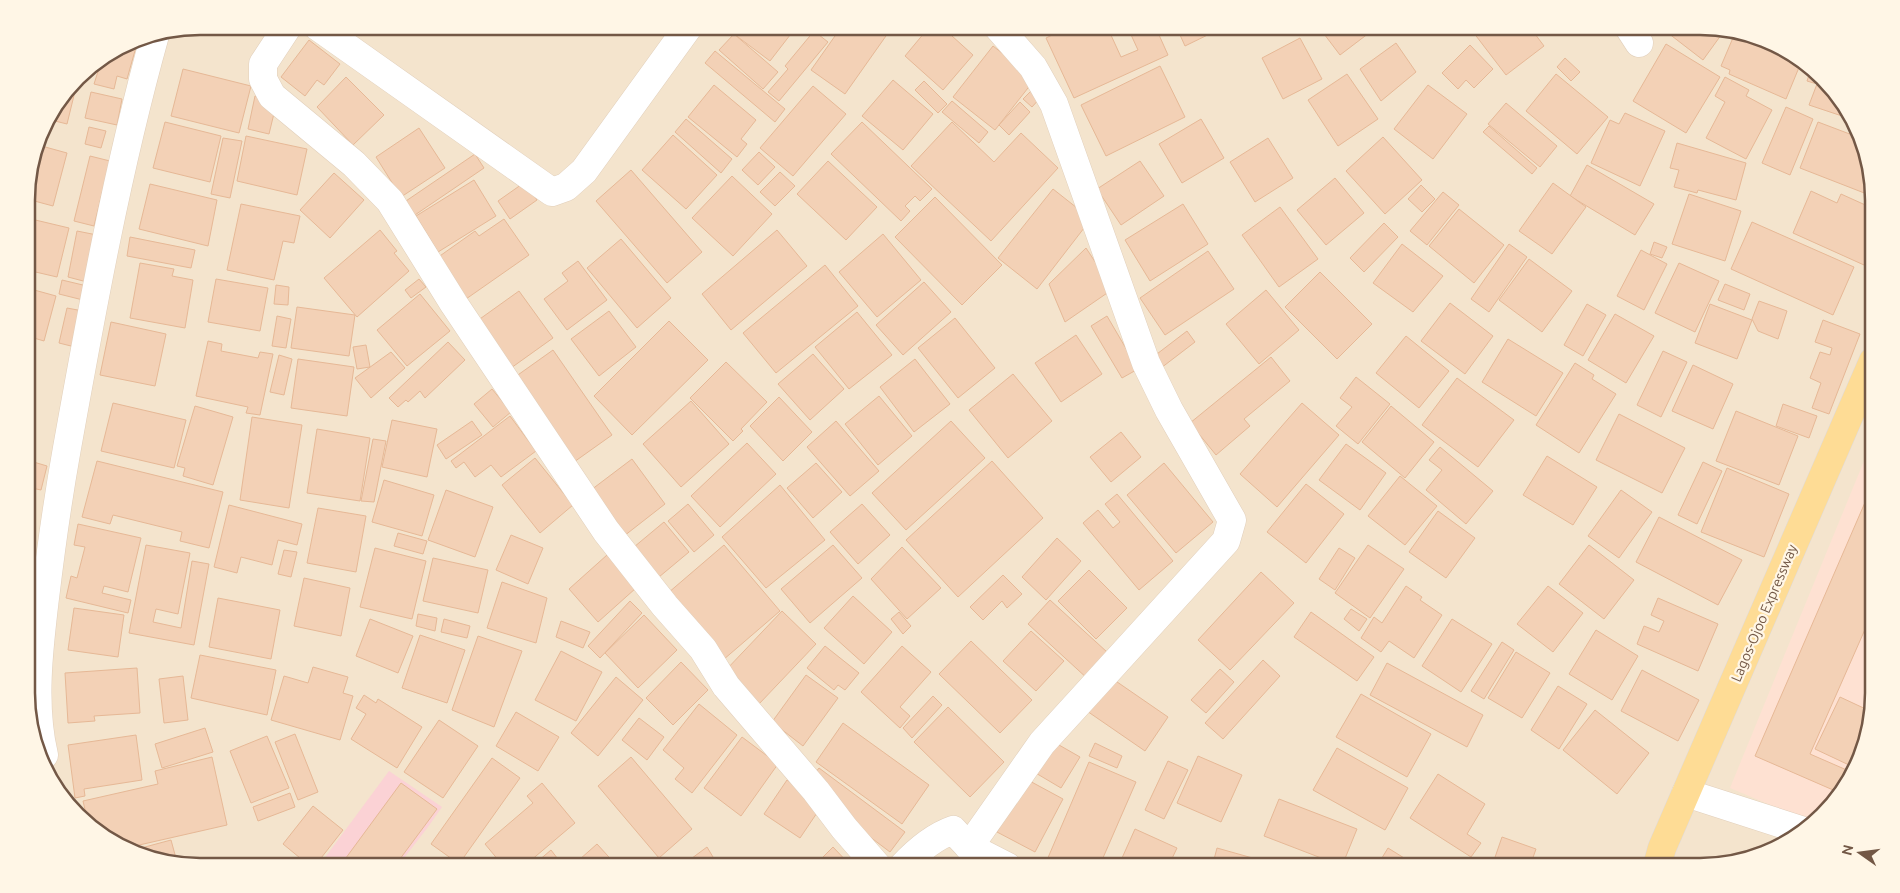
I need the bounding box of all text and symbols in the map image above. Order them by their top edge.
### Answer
street label: Lagos-Ojoo Expressway [1728,542,1800,684]
north arrow [1835,828,1885,878]
text: N [1838,843,1856,857]

